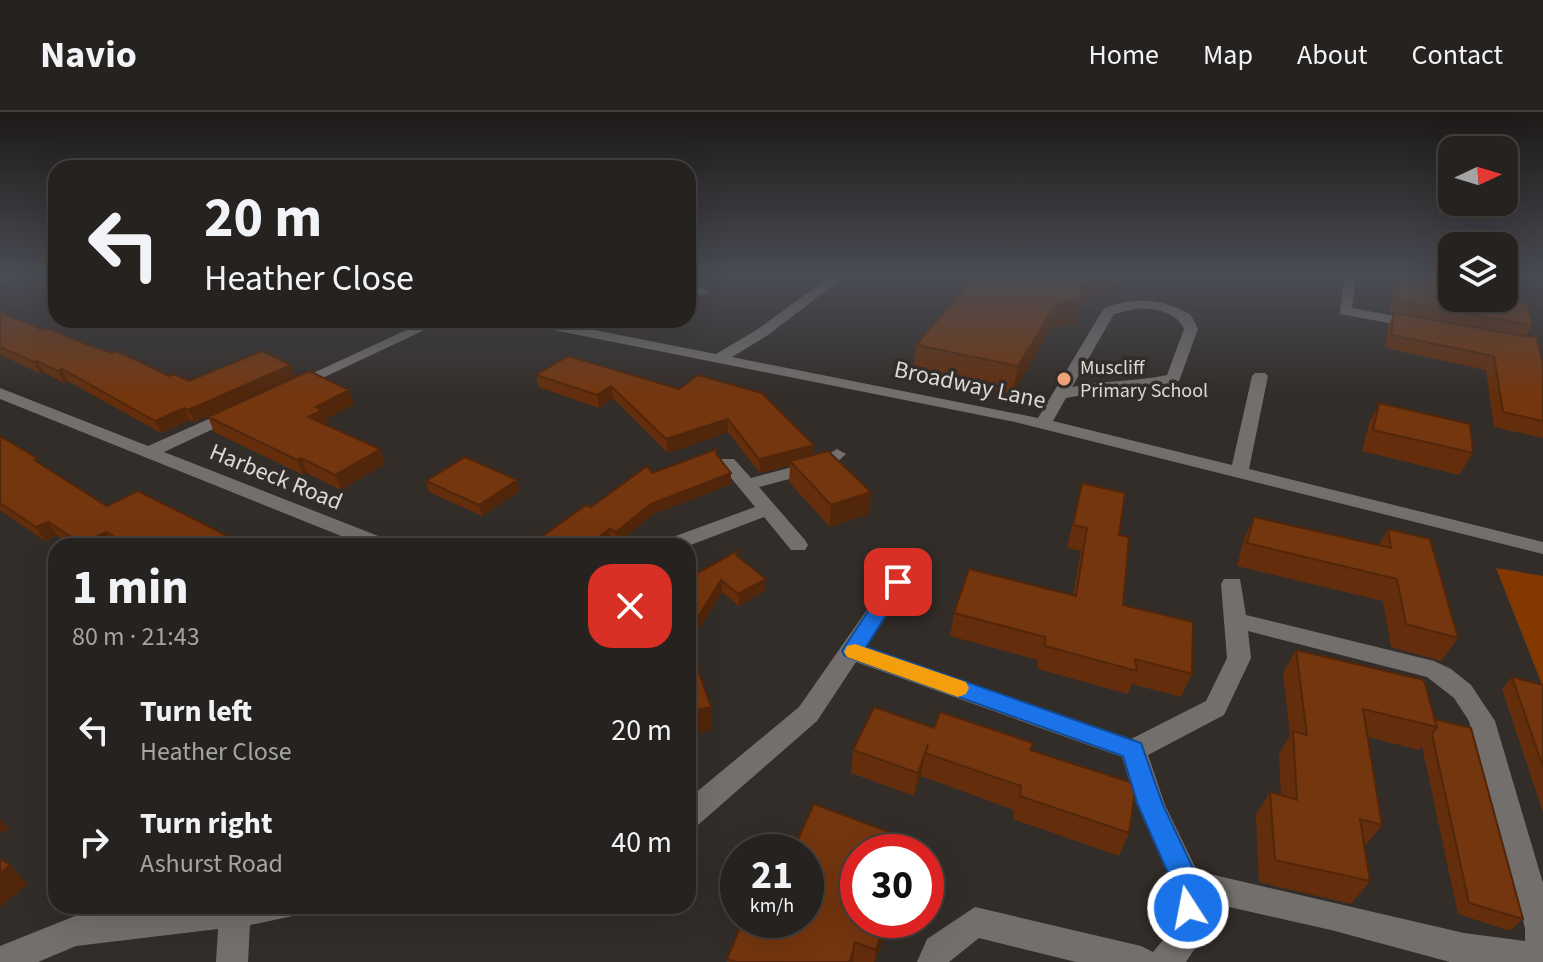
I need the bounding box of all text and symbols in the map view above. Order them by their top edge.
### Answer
text: Navio [40,28,137,82]
text: Home [1088,35,1159,75]
text: Map [1203,35,1253,75]
text: About [1297,35,1368,75]
text: Contact [1412,35,1503,75]
north arrow [1438,136,1518,216]
map controls [1438,136,1518,312]
text: 20 m [204,179,322,258]
icon: left [72,192,176,296]
button: layers [1438,232,1518,312]
text: Heather Close [204,253,414,304]
street label: Broadway Lane [891,352,1049,418]
place label: Muscliff Primary School [1080,354,1208,405]
marker: Muscliff Primary School [1055,370,1073,388]
street label: Harbeck Road [204,434,348,520]
pin [864,548,932,616]
text: 1 min [72,554,189,622]
icon: arrive [876,560,920,604]
button: close [588,564,672,648]
text: 80 m · 21:43 [72,618,200,655]
text: Turn left [140,690,252,733]
icon: left [72,708,116,752]
text: 20 m [611,709,672,752]
text: Heather Close [140,733,292,770]
text: Turn right [140,802,272,845]
icon: right [72,820,116,864]
text: 40 m [611,821,672,864]
speed limit sign: 30 [840,834,944,938]
text: Ashurst Road [140,845,283,882]
text: 21 [751,847,793,904]
position arrow [1146,866,1230,950]
text: km/h [750,892,794,920]

